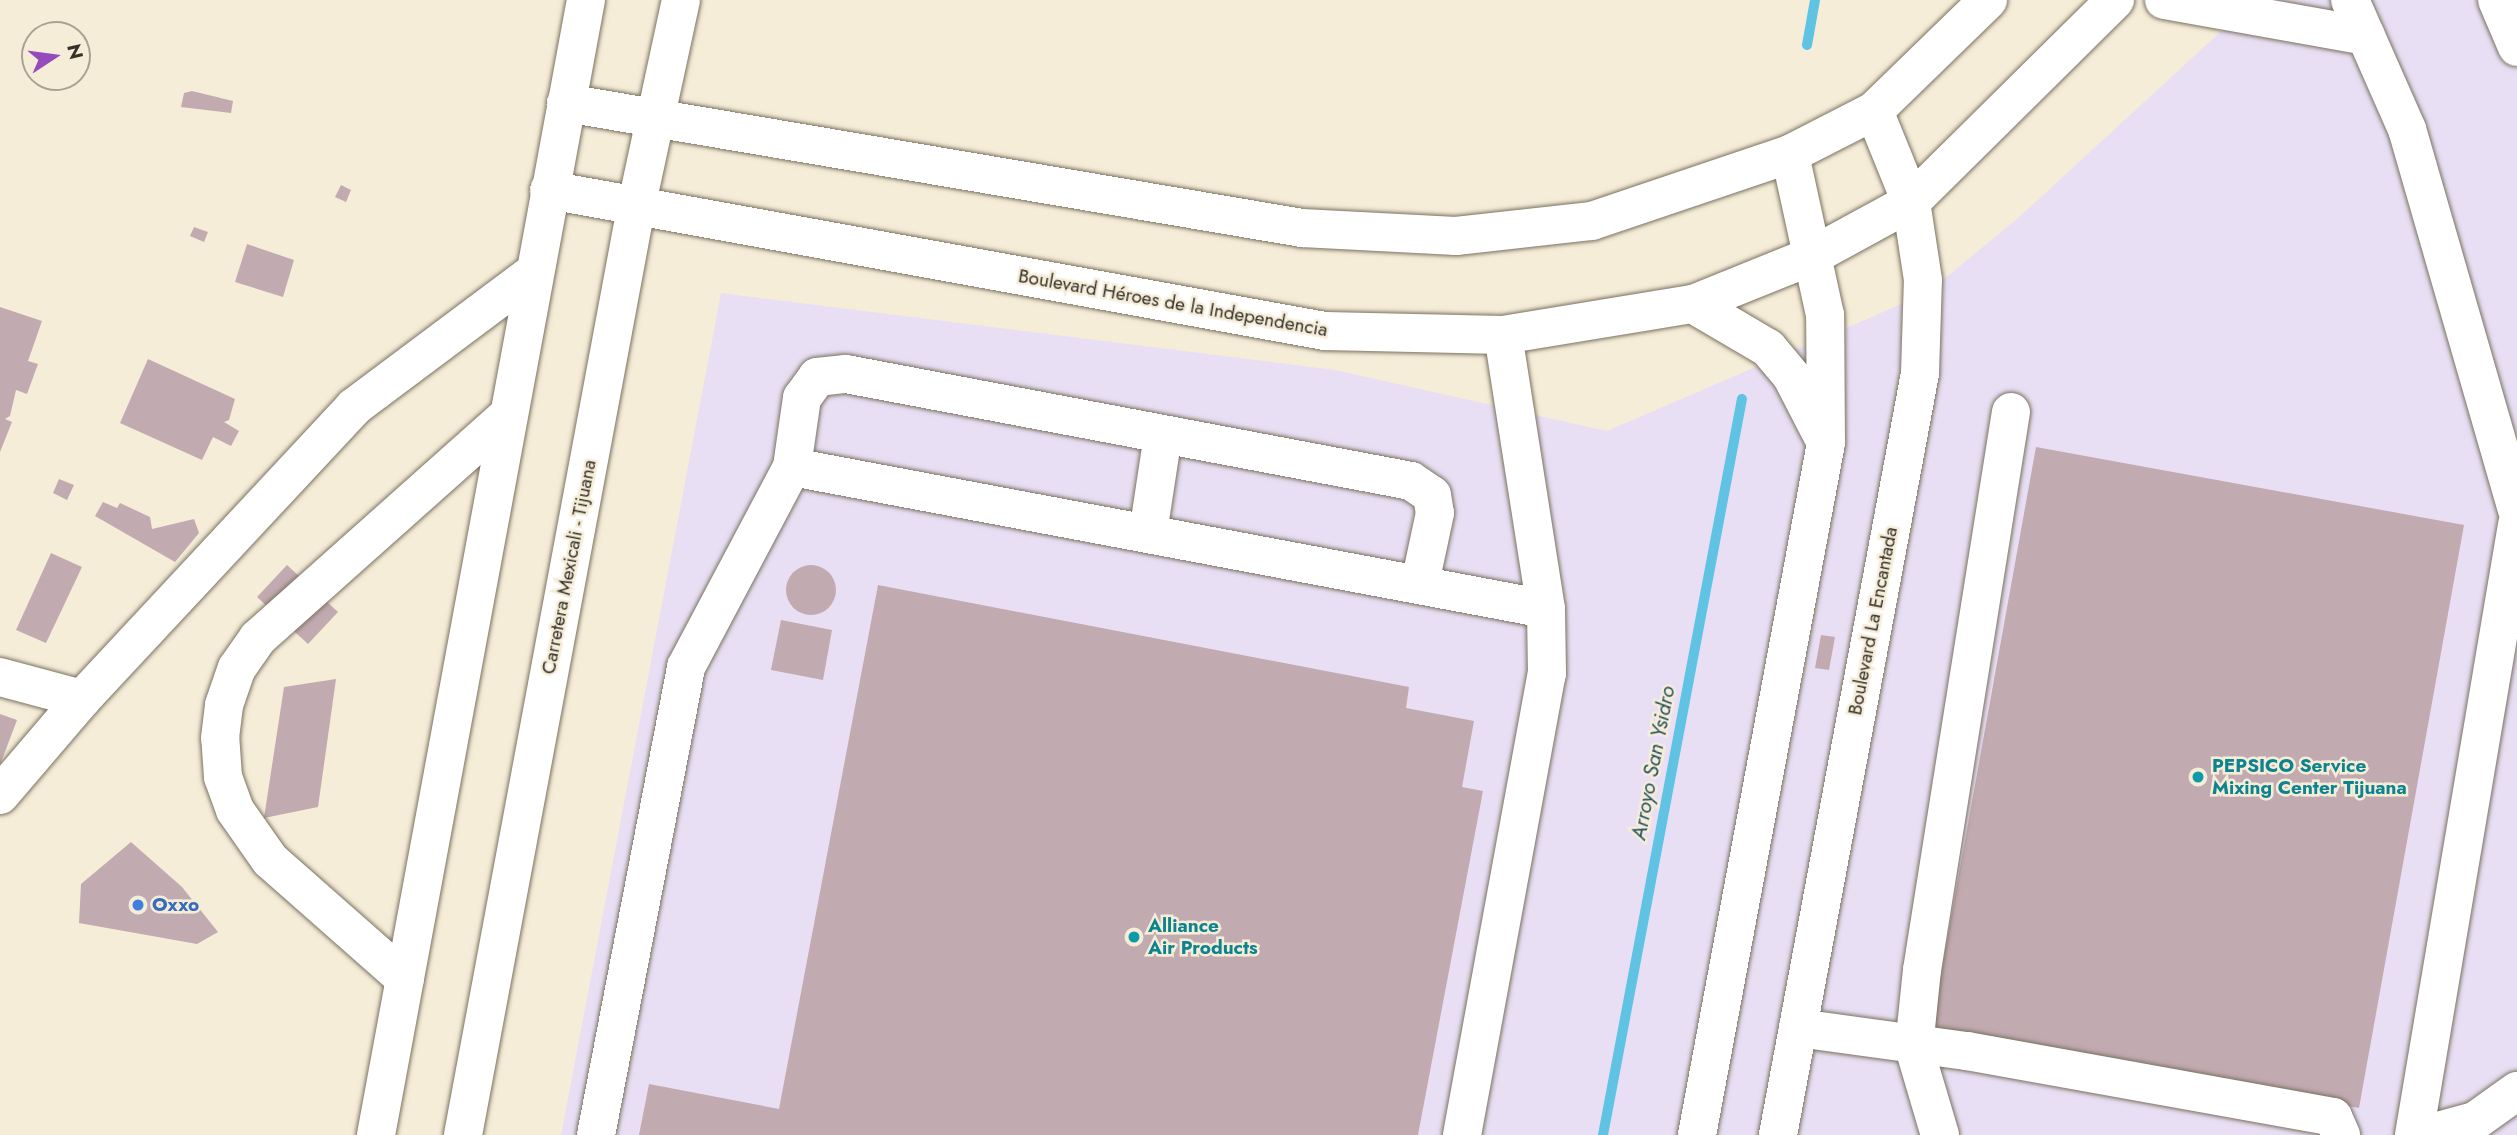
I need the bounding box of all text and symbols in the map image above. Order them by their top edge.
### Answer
north arrow [21,21,91,91]
text: N [60,41,90,62]
street label: Boulevard Héroes de la Independencia [1017,265,1329,341]
street label: Carretera Mexicali - Tijuana [537,458,601,676]
street label: Boulevard La Encantada [1844,525,1902,717]
water label: Arroyo San Ysidro [1626,684,1680,842]
place label: PEPSICO Service Mixing Center Tijuana [2212,755,2407,799]
marker: PEPSICO Service Mixing Center Tijuana [2190,769,2206,785]
place label: Oxxo [152,894,199,916]
marker: Oxxo [130,897,146,913]
place label: Alliance Air Products [1148,915,1258,959]
marker: Alliance Air Products [1126,929,1142,945]

